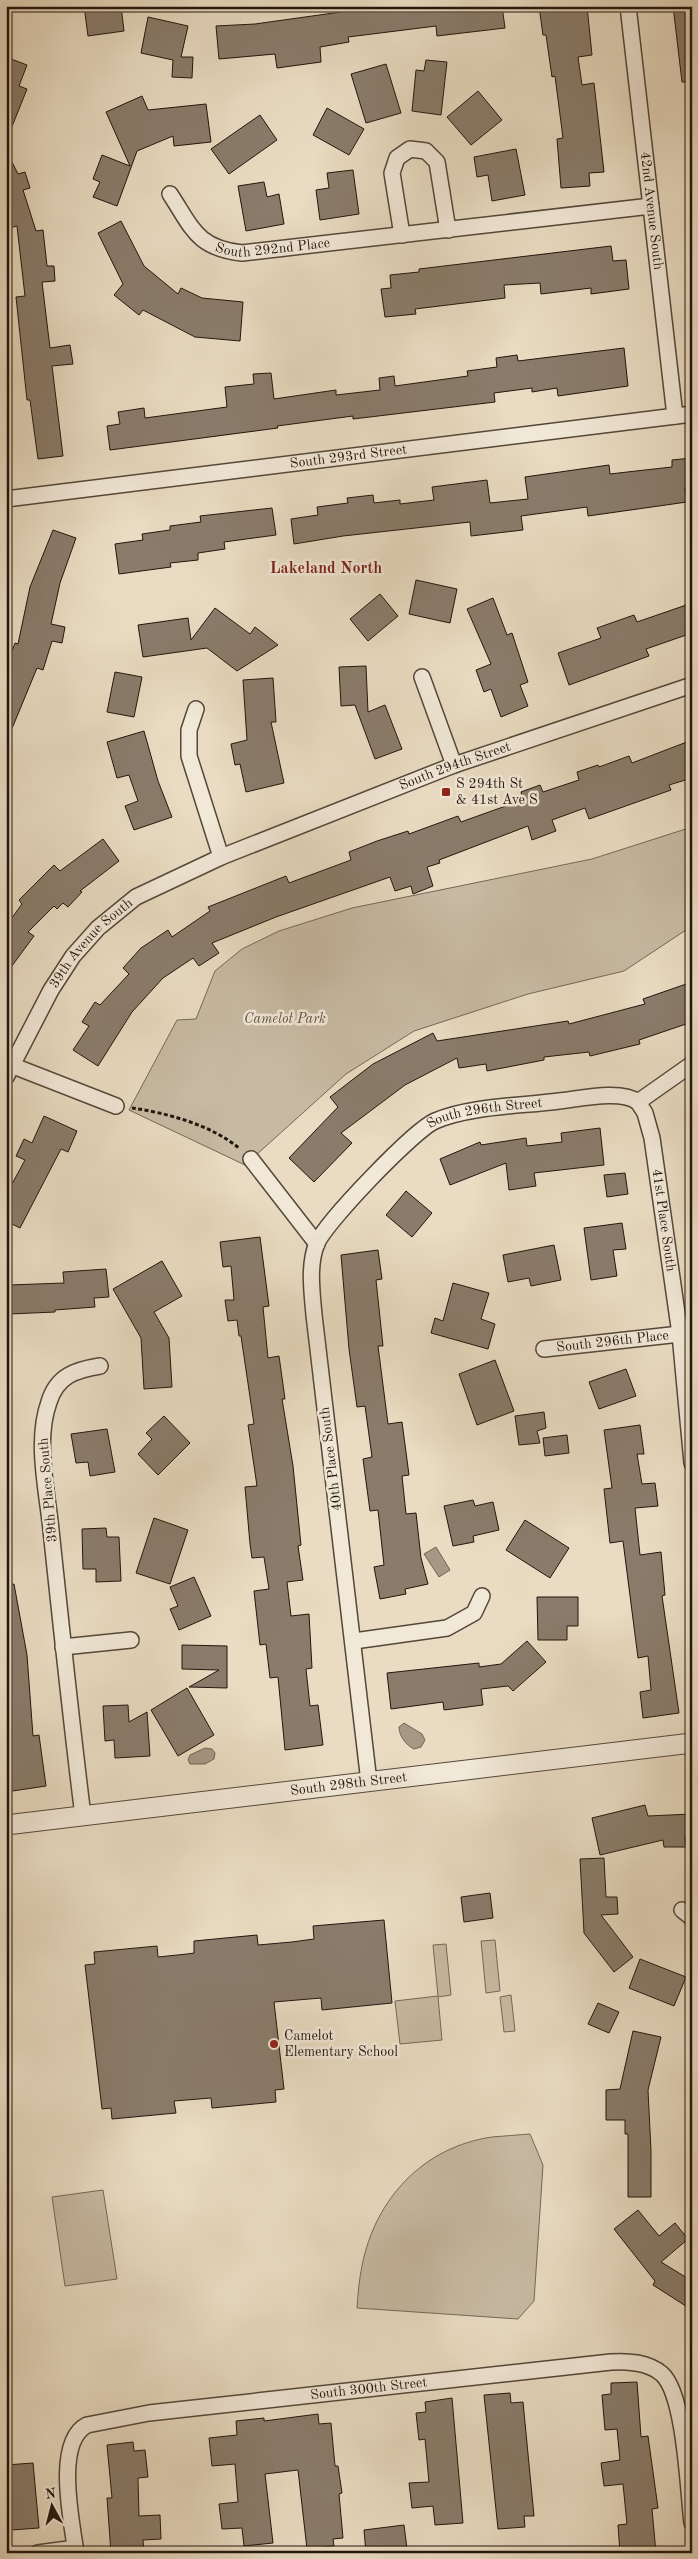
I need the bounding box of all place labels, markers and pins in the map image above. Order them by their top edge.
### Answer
place label: S 294th St & 41st Ave S [456,777,538,807]
marker: S 294th St & 41st Ave S [440,786,452,798]
place label: Camelot Elementary School [284,2029,398,2059]
marker: Camelot Elementary School [268,2038,280,2050]

